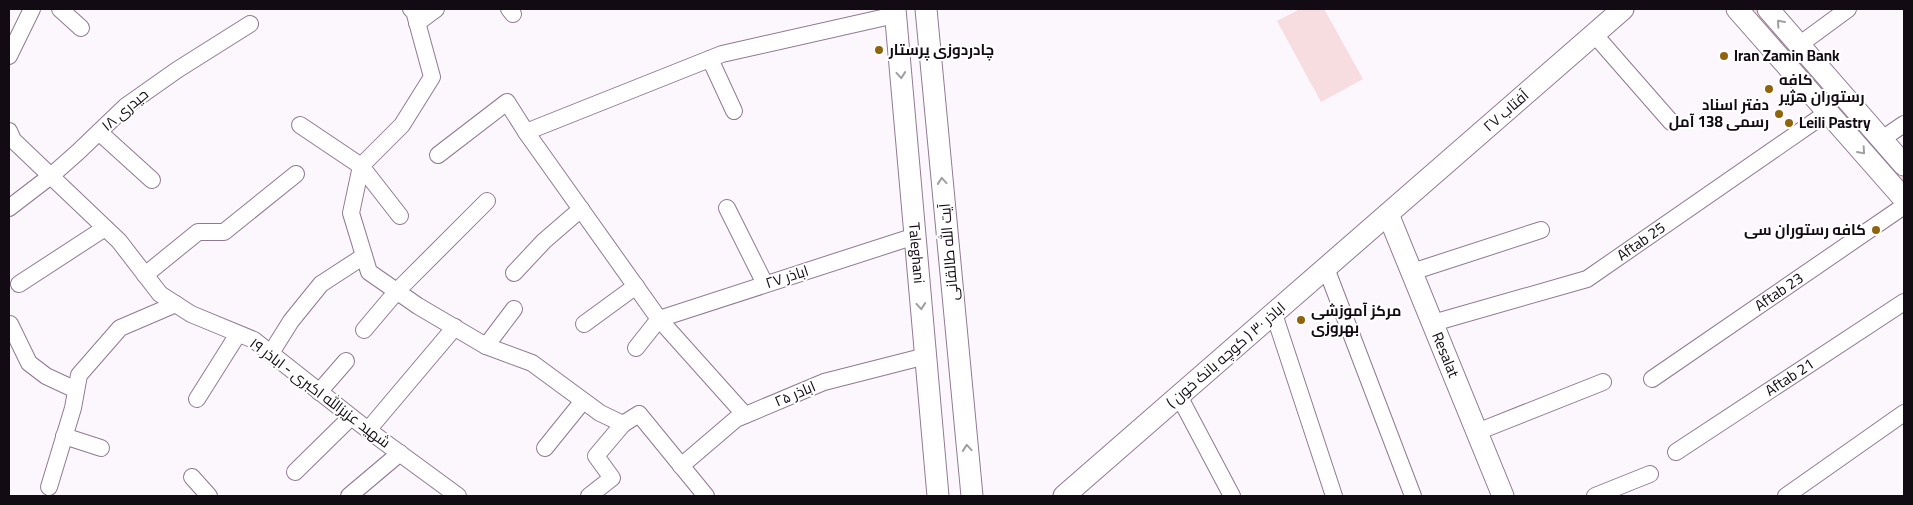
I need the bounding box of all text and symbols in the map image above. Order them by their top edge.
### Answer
one-way arrow [1777,19,1786,28]
place label: چادردوزی پرستار [888,35,994,64]
place label: Iran Zamin Bank [1734,41,1840,70]
marker: چادردوزی پرستار [873,44,885,56]
marker: Iran Zamin Bank [1718,50,1730,62]
place label: کافه رستوران هژیر [1778,65,1865,111]
one-way arrow [895,71,906,79]
street label: حیدری ۱۸ [94,81,155,139]
street label: آفتاب ۲۷ [1476,82,1536,139]
marker: کافه رستوران هژیر [1763,83,1775,95]
place label: دفتر اسناد رسمی 138 آمل [1669,90,1769,136]
marker: دفتر اسناد رسمی 138 آمل [1773,108,1785,120]
place label: Leili Pastry [1799,108,1871,137]
marker: Leili Pastry [1783,117,1795,129]
one-way arrow [1856,145,1865,154]
one-way arrow [937,177,948,185]
street label: آیت الله طالقانی [930,202,967,302]
street label: Aftab 25 [1610,214,1672,269]
place label: کافه رستوران سی [1744,215,1866,244]
street label: Taleghani [900,221,934,285]
marker: کافه رستوران سی [1870,224,1882,236]
street label: اباذر ۲۷ [761,256,812,297]
street label: Aftab 23 [1748,264,1809,319]
street label: اباذر ۳۰ ( کوچه بانک خون ) [1159,294,1293,415]
place label: مرکز آموزشی بهروزی [1311,296,1401,342]
one-way arrow [915,303,926,311]
marker: مرکز آموزشی بهروزی [1295,314,1307,326]
street label: Resalat [1423,327,1469,383]
street label: شهید عزیزالله اکبری - اباذر ۱۹ [243,329,397,456]
street label: Aftab 21 [1759,350,1820,404]
street label: اباذر ۲۵ [769,372,820,415]
one-way arrow [962,443,973,451]

